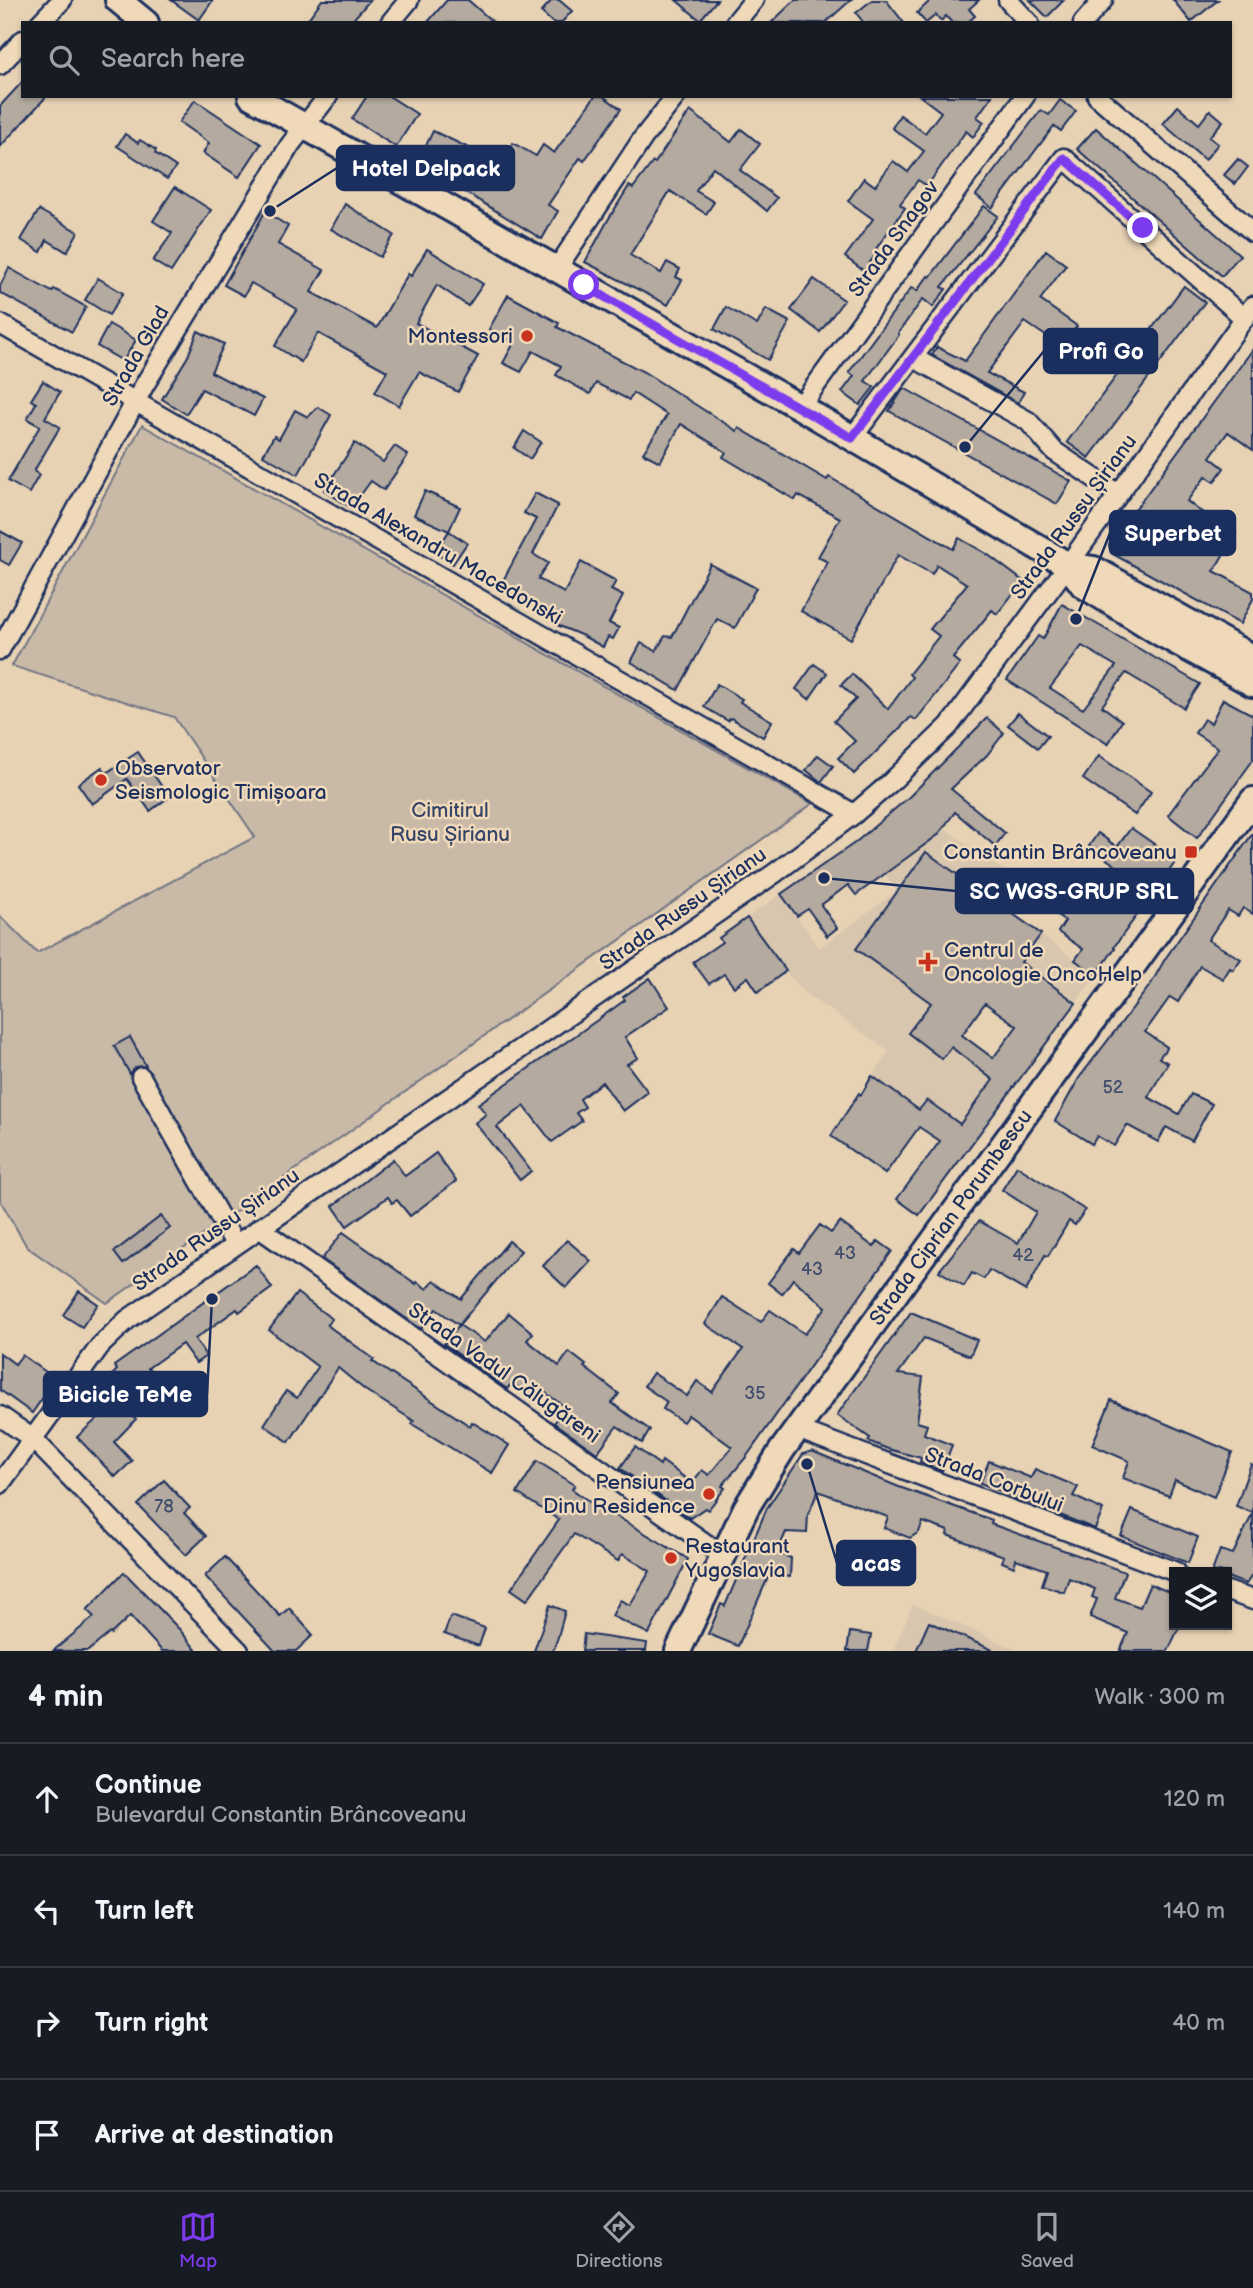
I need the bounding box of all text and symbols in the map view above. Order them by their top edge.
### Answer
search box [21,21,1232,98]
icon: search [45,41,83,79]
text: Search here [101,44,245,75]
callout: Hotel Delpack [337,146,514,190]
text: Hotel Delpack [352,155,500,183]
street label: Strada Snagov [843,175,945,302]
route end [1127,212,1158,243]
route start [568,269,599,300]
street label: Strada Glad [97,301,175,411]
place label: Montessori [408,324,513,349]
marker: Montessori [519,328,535,344]
callout: Profi Go [1044,329,1157,373]
text: Profi Go [1058,338,1144,366]
street label: Strada Russu Șirianu [1006,430,1142,604]
street label: Strada Alexandru Macedonski [310,468,566,630]
callout: Superbet [1110,511,1235,555]
text: Superbet [1125,520,1222,548]
place label: Observator Seismologic Timișoara [115,756,327,805]
marker: Observator Seismologic Timișoara [93,772,109,788]
park label: Cimitirul Rusu Șirianu [390,798,510,847]
place label: Constantin Brâncoveanu [944,840,1177,865]
street label: Strada Russu Șirianu [595,842,771,976]
marker: Constantin Brâncoveanu [1183,844,1199,860]
callout: SC WGS-GRUP SRL [956,869,1193,913]
text: SC WGS-GRUP SRL [969,878,1179,906]
place label: Centrul de Oncologie OncoHelp [944,938,1142,987]
marker: Centrul de Oncologie OncoHelp [918,952,938,972]
house number: 52 [1103,1077,1124,1098]
street label: Strada Ciprian Porumbescu [864,1104,1037,1330]
street label: Strada Russu Șirianu [128,1163,304,1297]
house number: 43 [834,1243,856,1264]
house number: 42 [1012,1245,1034,1266]
house number: 43 [801,1259,823,1280]
street label: Strada Vadul Călugăreni [403,1297,605,1449]
callout: Bicicle TeMe [44,1372,207,1416]
text: Bicicle TeMe [58,1381,192,1409]
house number: 35 [744,1383,766,1404]
street label: Strada Corbului [921,1442,1067,1518]
place label: Pensiunea Dinu Residence [543,1470,695,1519]
marker: Pensiunea Dinu Residence [701,1486,717,1502]
house number: 78 [154,1496,174,1517]
place label: Restaurant Yugoslavia [684,1534,790,1583]
callout: acas [837,1541,915,1585]
marker: Restaurant Yugoslavia [663,1550,679,1566]
text: acas [851,1550,901,1578]
map controls [1169,1567,1232,1630]
button: layers [1169,1567,1232,1630]
text: 4 min [28,1679,103,1715]
text: Walk · 300 m [1094,1683,1225,1711]
text: Continue [95,1770,202,1801]
icon: ahead [28,1780,66,1818]
text: 120 m [1164,1785,1225,1813]
text: Bulevardul Constantin Brâncoveanu [95,1801,467,1829]
icon: left [28,1892,66,1930]
text: Turn left [95,1896,194,1927]
text: 140 m [1163,1897,1225,1925]
icon: right [28,2004,66,2042]
text: Turn right [95,2008,208,2039]
text: 40 m [1172,2009,1225,2037]
icon: arrive [28,2116,66,2154]
text: Arrive at destination [95,2120,334,2151]
tab: Map [179,2208,217,2273]
tab: Directions [575,2208,663,2273]
tab: Saved [1021,2208,1074,2273]

